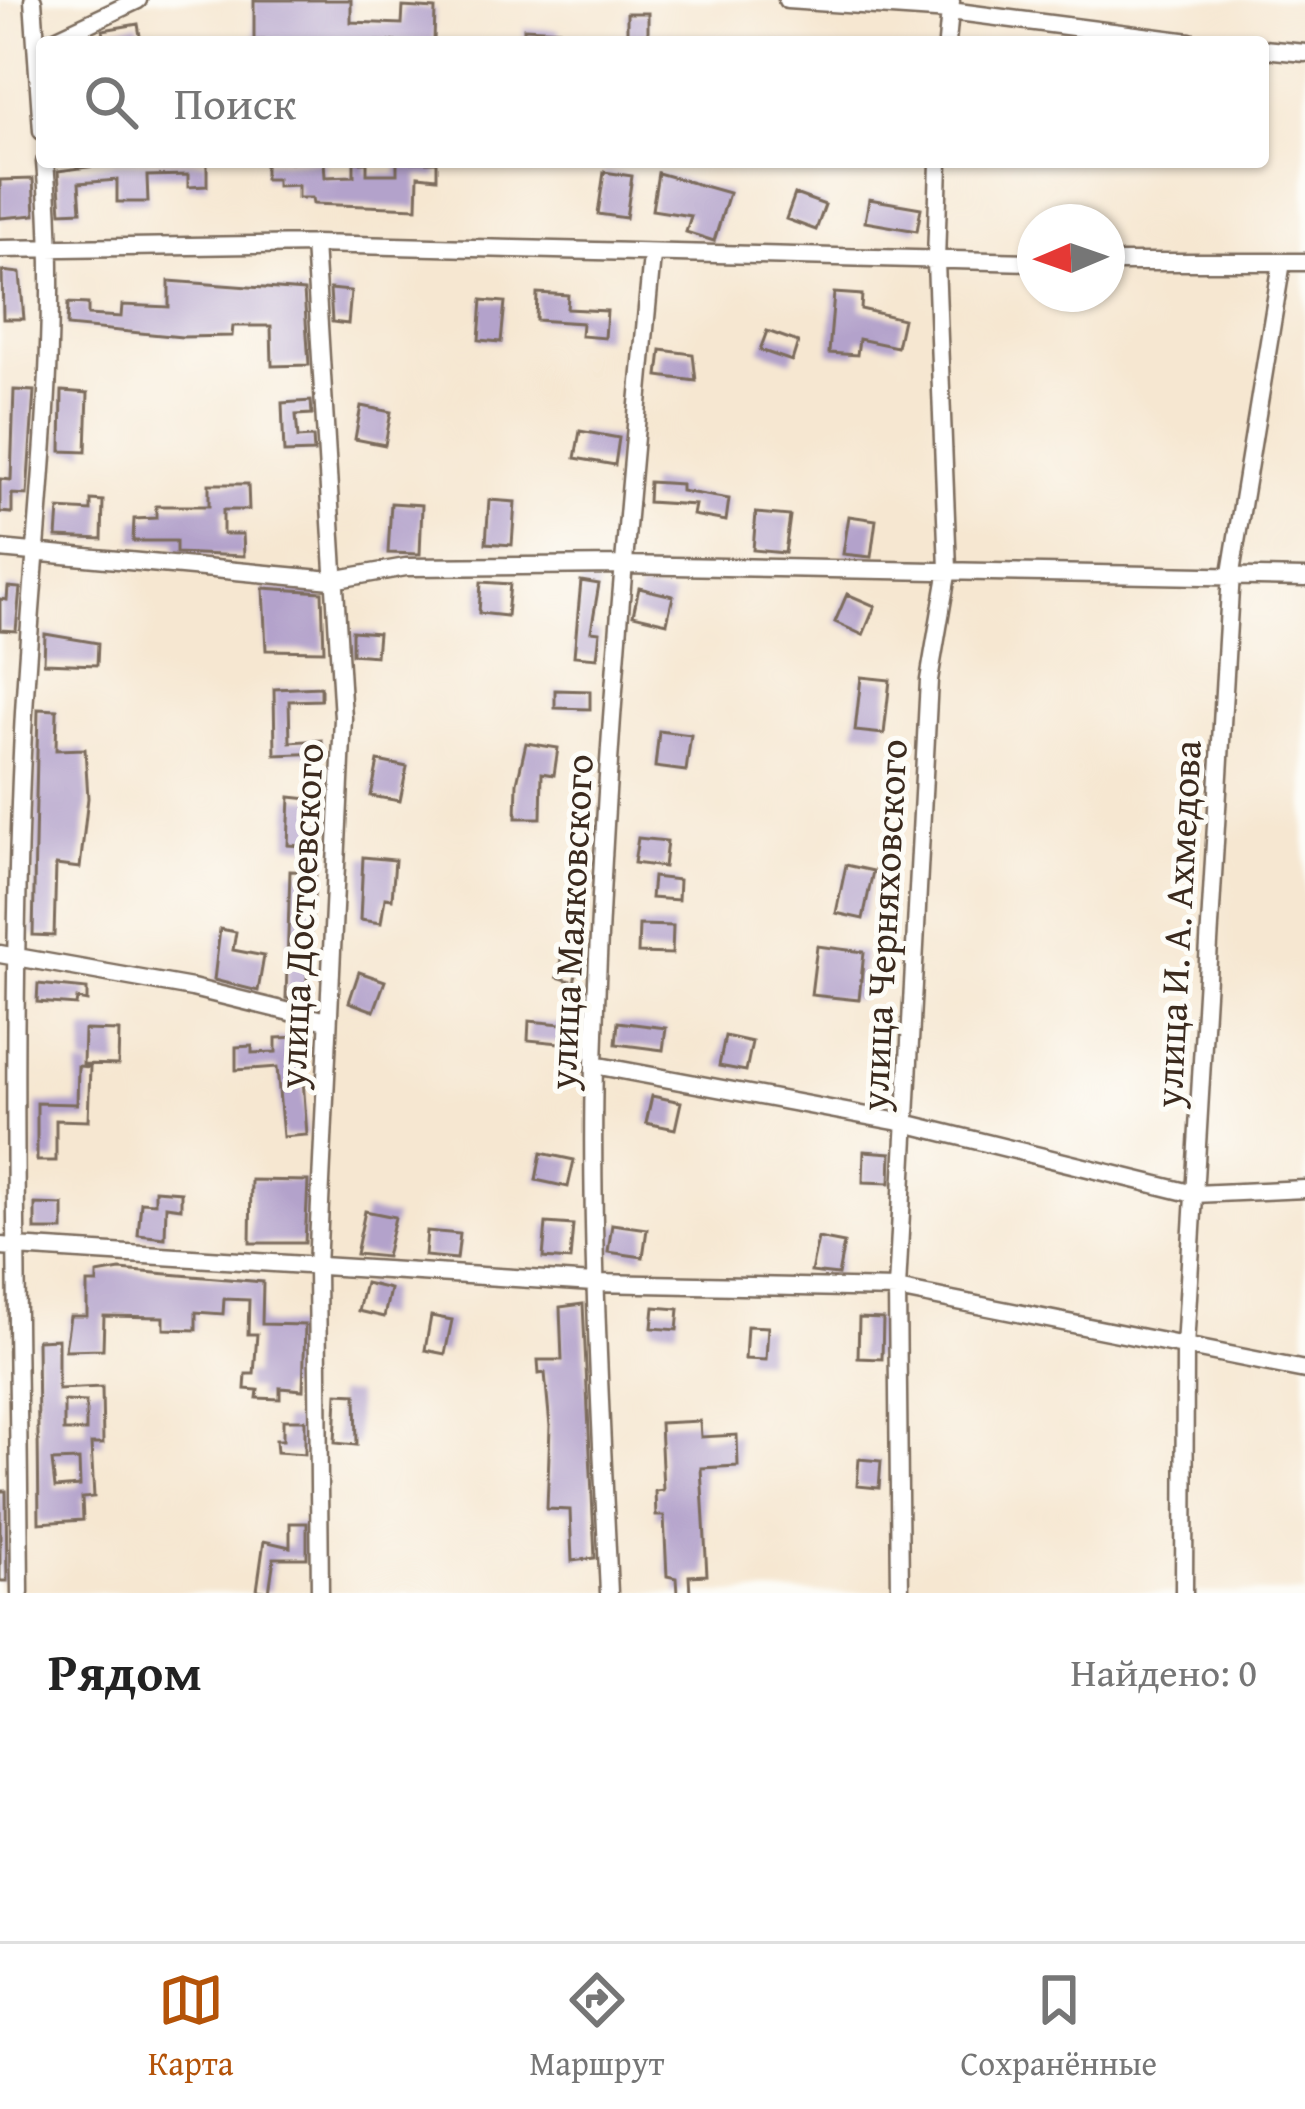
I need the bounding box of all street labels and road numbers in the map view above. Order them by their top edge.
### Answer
street label: улица Черняховского [844,738,921,1113]
street label: улица И. А. Ахмедова [1138,738,1215,1110]
street label: улица Достоевского [262,742,337,1091]
street label: улица Маяковского [532,753,607,1092]

